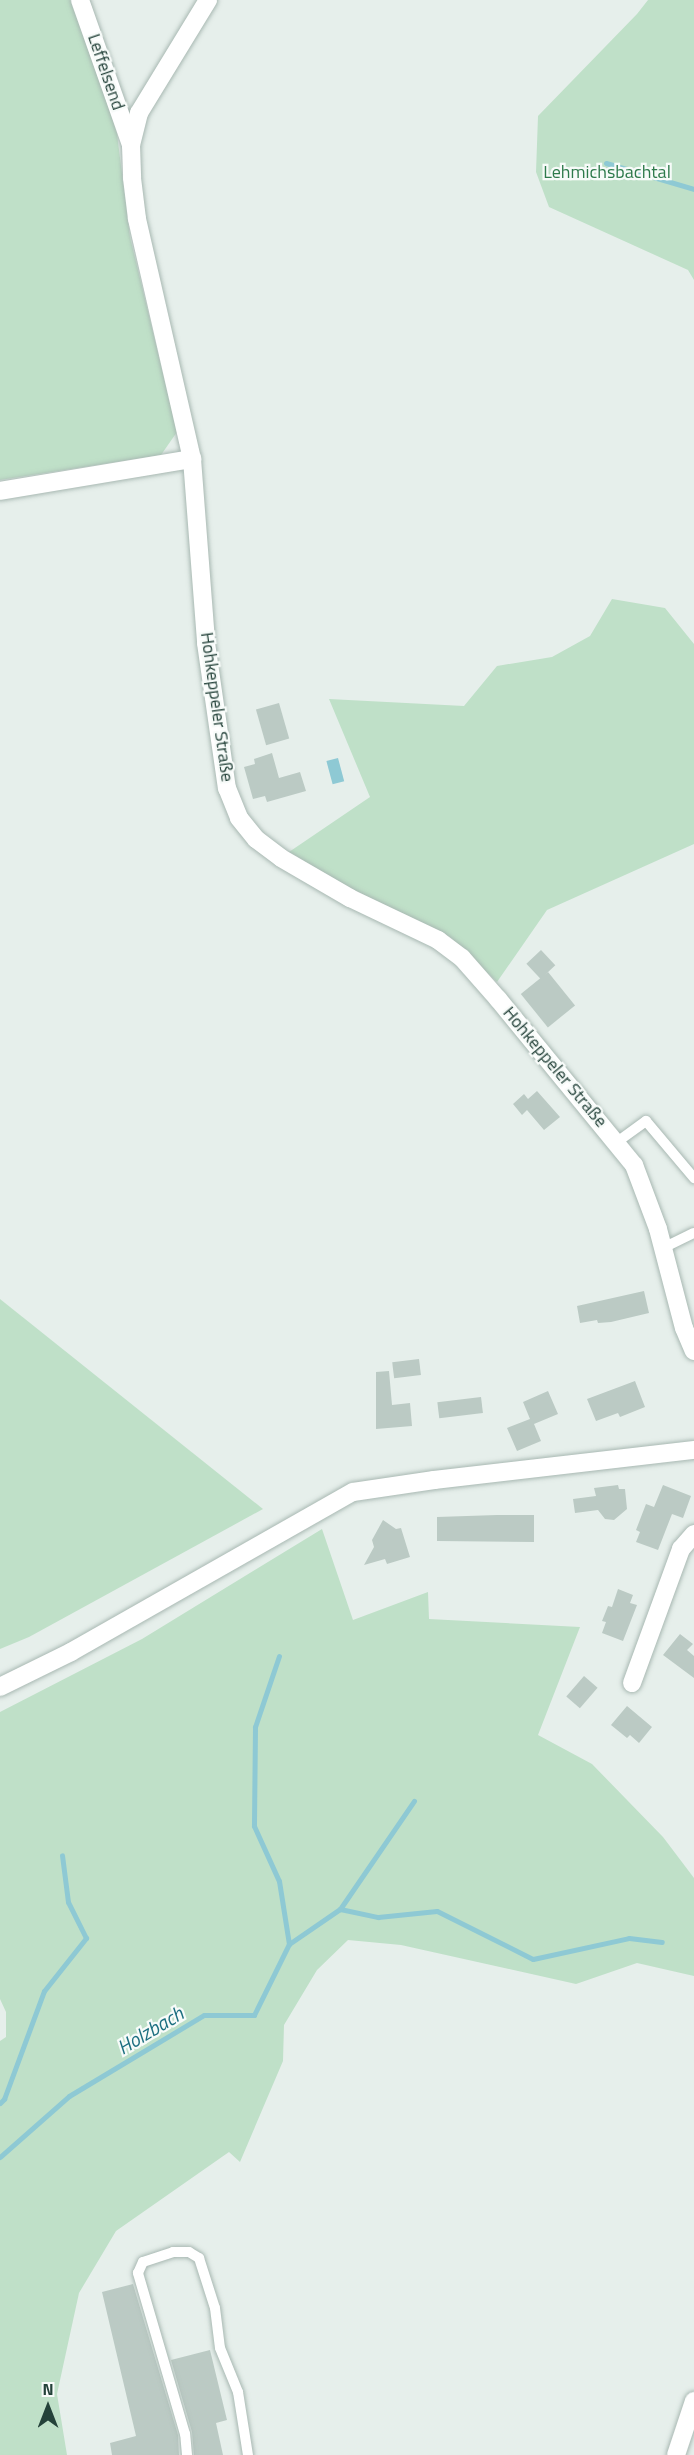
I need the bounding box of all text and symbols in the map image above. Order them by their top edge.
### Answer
street label: Leffelsend [83,31,129,113]
park label: Lehmichsbachtal [543,161,671,183]
street label: Hohkeppeler Straße [196,631,238,783]
street label: Hohkeppeler Straße [498,1002,612,1132]
water label: Holzbach [113,2001,187,2059]
north arrow [18,2377,78,2437]
text: N [42,2377,54,2401]

